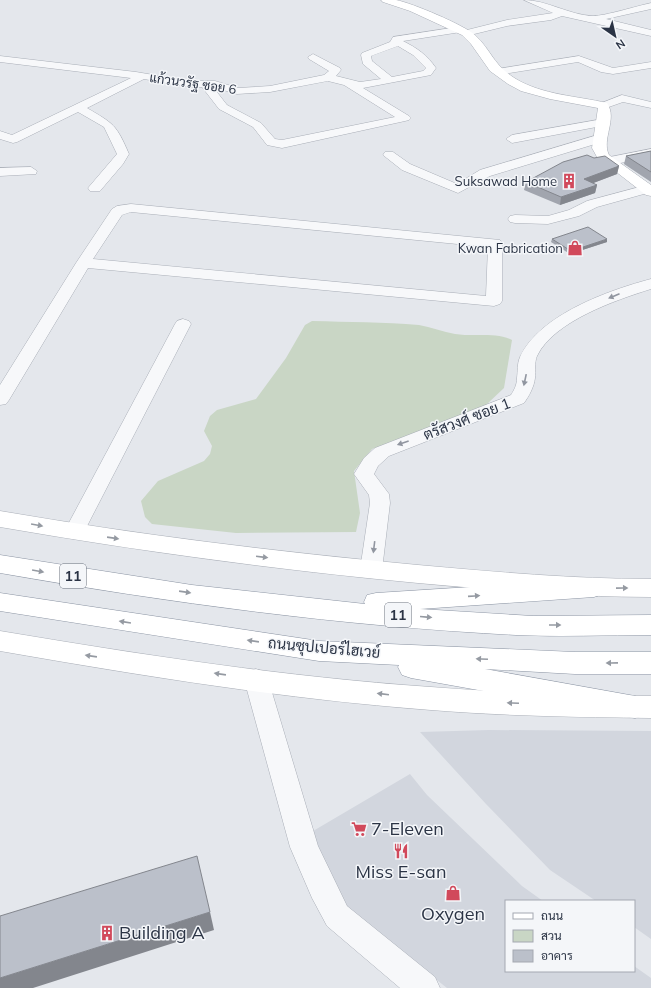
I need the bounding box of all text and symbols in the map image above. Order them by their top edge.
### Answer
north arrow [595,16,635,56]
text: N [613,36,628,52]
street label: แก้วนวรัฐ ซอย 6 [148,68,238,98]
building icon: Suksawad Home [560,172,578,190]
place label: Suksawad Home [455,173,557,189]
shop icon: Kwan Fabrication [566,239,584,257]
place label: Kwan Fabrication [458,240,563,256]
one-way arrow [608,293,620,299]
one-way arrow [522,373,528,386]
street label: ตรัสวงศ์ ซอย 1 [420,393,513,444]
one-way arrow [397,441,409,447]
one-way arrow [31,523,43,529]
one-way arrow [107,534,119,541]
one-way arrow [371,541,377,553]
one-way arrow [256,554,268,560]
road number: 11 [60,564,86,588]
one-way arrow [32,568,44,574]
one-way arrow [616,585,629,591]
one-way arrow [179,589,191,595]
one-way arrow [468,593,481,599]
road number: 11 [385,603,411,627]
one-way arrow [420,614,432,621]
one-way arrow [119,619,131,625]
one-way arrow [549,622,562,628]
street label: ถนนซุปเปอร์ไฮเวย์ [267,633,381,664]
one-way arrow [247,638,259,644]
one-way arrow [85,653,97,659]
one-way arrow [475,656,488,662]
one-way arrow [605,660,618,666]
one-way arrow [214,671,226,677]
one-way arrow [377,691,389,698]
one-way arrow [506,700,519,706]
place label: 7-Eleven [371,817,444,840]
supermarket icon: 7-Eleven [350,820,368,838]
restaurant icon: Miss E-san [392,842,410,860]
place label: Miss E-san [356,860,446,883]
shop icon: Oxygen [444,884,462,902]
legend [505,900,635,972]
place label: Oxygen [421,902,485,925]
text: ถนน [541,908,564,923]
place label: Building A [119,921,205,944]
building icon: Building A [98,924,116,942]
text: สวน [541,928,562,943]
text: อาคาร [541,948,573,963]

